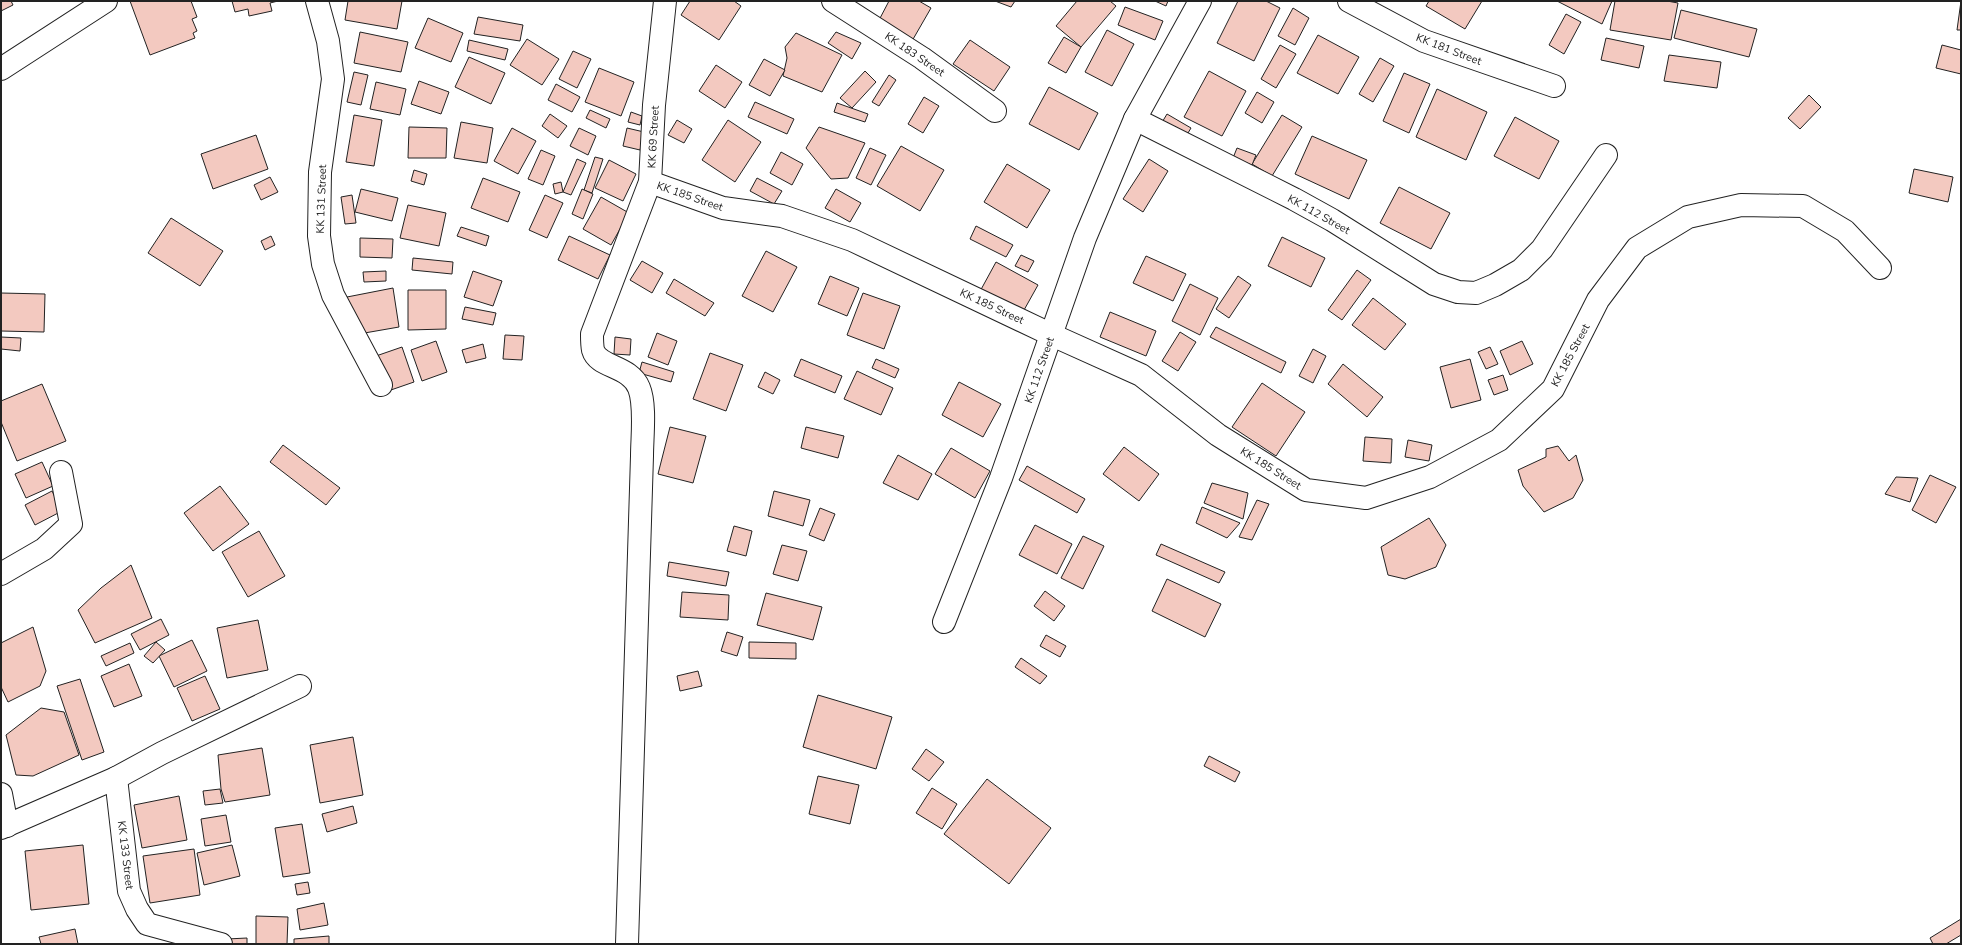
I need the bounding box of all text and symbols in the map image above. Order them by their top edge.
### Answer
street label: KK 183 Street [882,29,948,80]
street label: KK 181 Street [1414,30,1484,69]
street label: KK 69 Street [644,105,663,169]
street label: KK 131 Street [313,164,330,234]
street label: KK 185 Street [655,178,725,215]
street label: KK 112 Street [1285,191,1353,238]
street label: KK 185 Street [957,285,1026,328]
street label: KK 185 Street [1548,321,1593,389]
street label: KK 112 Street [1021,335,1058,405]
street label: KK 185 Street [1237,444,1304,493]
street label: KK 133 Street [114,820,137,890]

